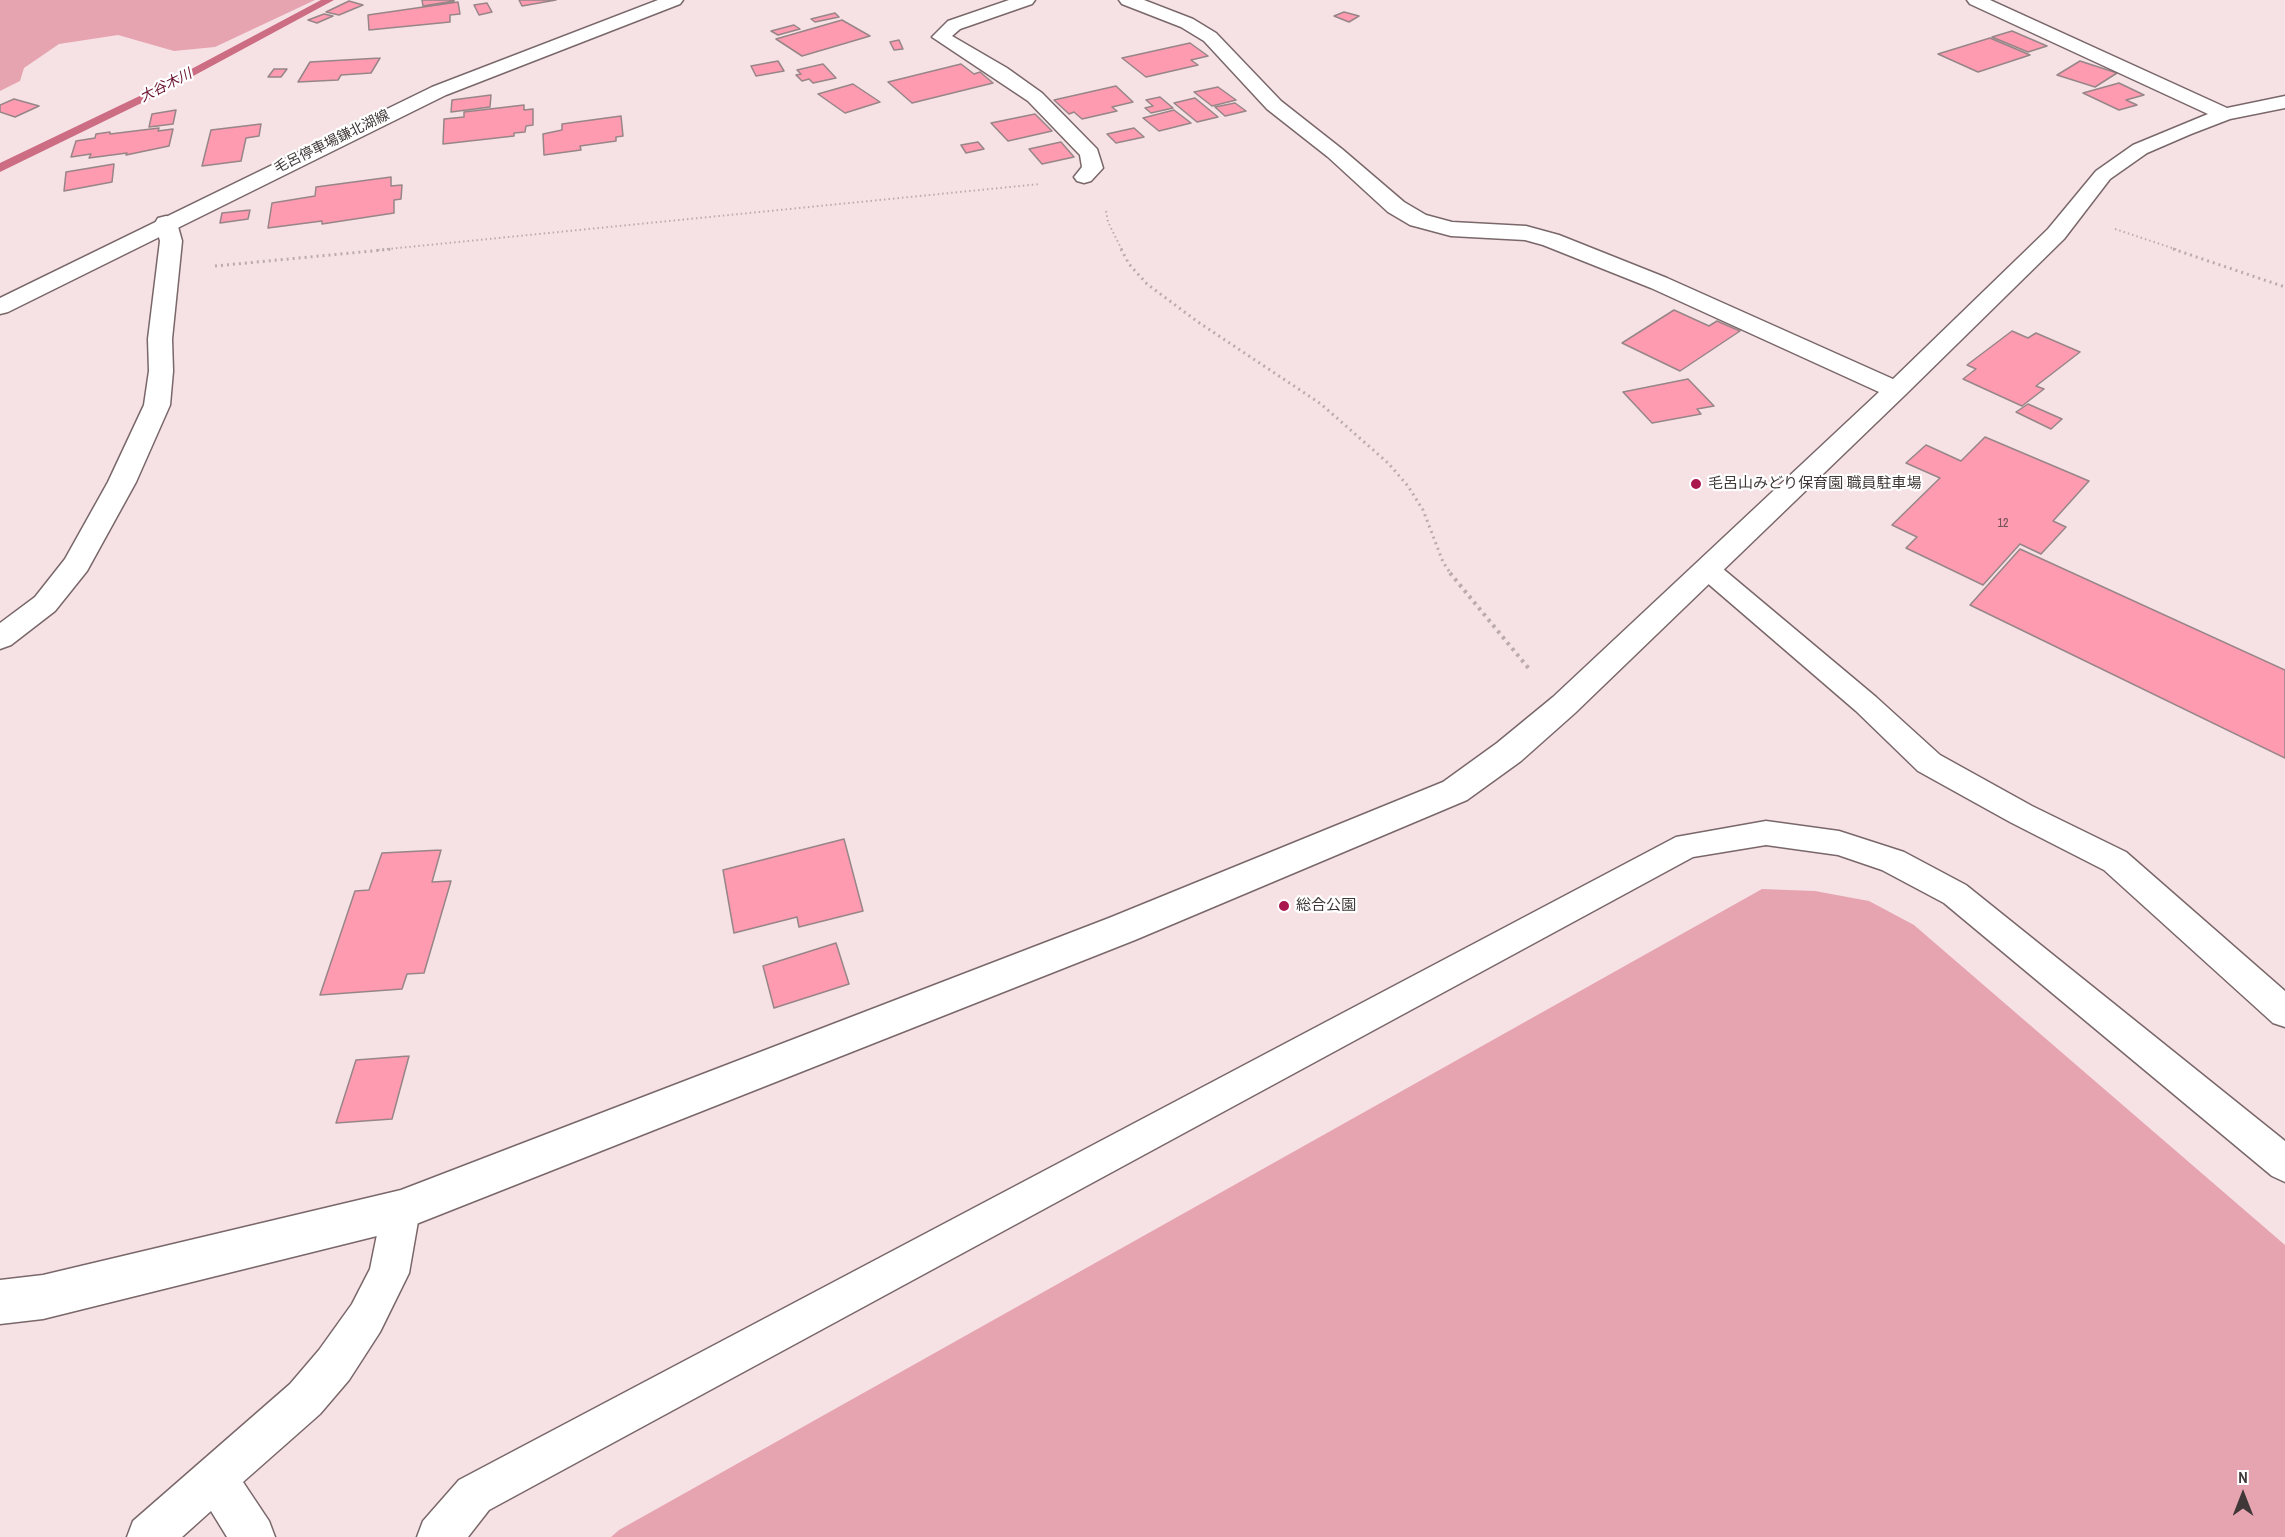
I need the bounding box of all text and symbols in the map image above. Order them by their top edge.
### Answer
water label: 大谷木川 [137,66,195,106]
street label: 毛呂停車場鎌北湖線 [272,107,392,177]
place label: 毛呂山みどり保育園 職員駐車場 [1708,475,1921,493]
marker: 毛呂山みどり保育園 職員駐車場 [1689,477,1703,491]
house number: 12 [1998,517,2008,531]
place label: 総合公園 [1296,897,1356,915]
marker: 総合公園 [1277,899,1291,913]
north arrow [2213,1465,2273,1525]
text: N [2238,1466,2248,1488]

